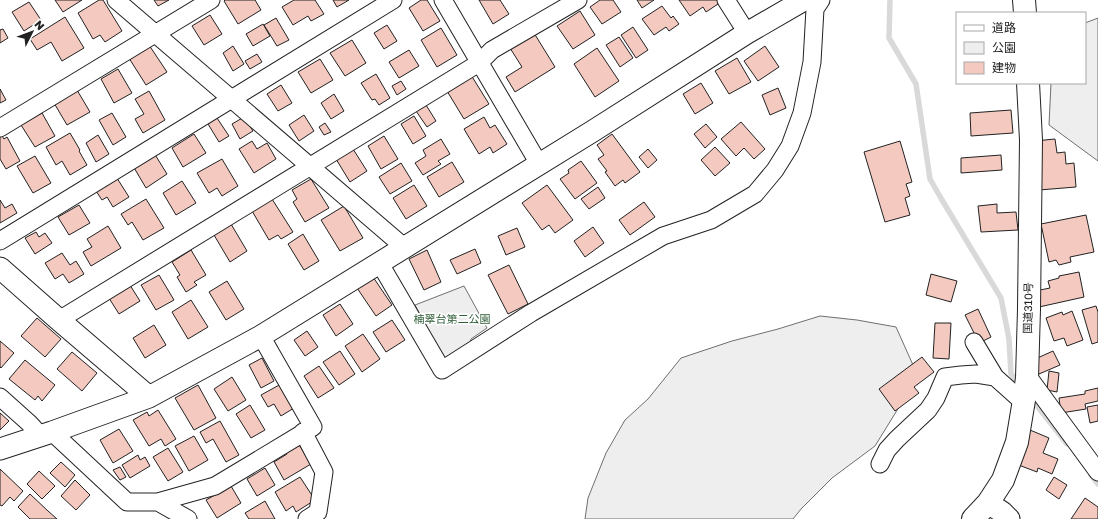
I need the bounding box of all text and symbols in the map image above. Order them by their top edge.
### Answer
north arrow [12,12,52,52]
legend [956,12,1086,84]
text: N [32,18,47,32]
text: 道路 [992,20,1016,35]
text: 公園 [992,40,1016,55]
text: 建物 [992,60,1016,75]
street label: 国道310号 [1021,282,1034,334]
park label: 楠翠台第二公園 [414,312,491,325]

